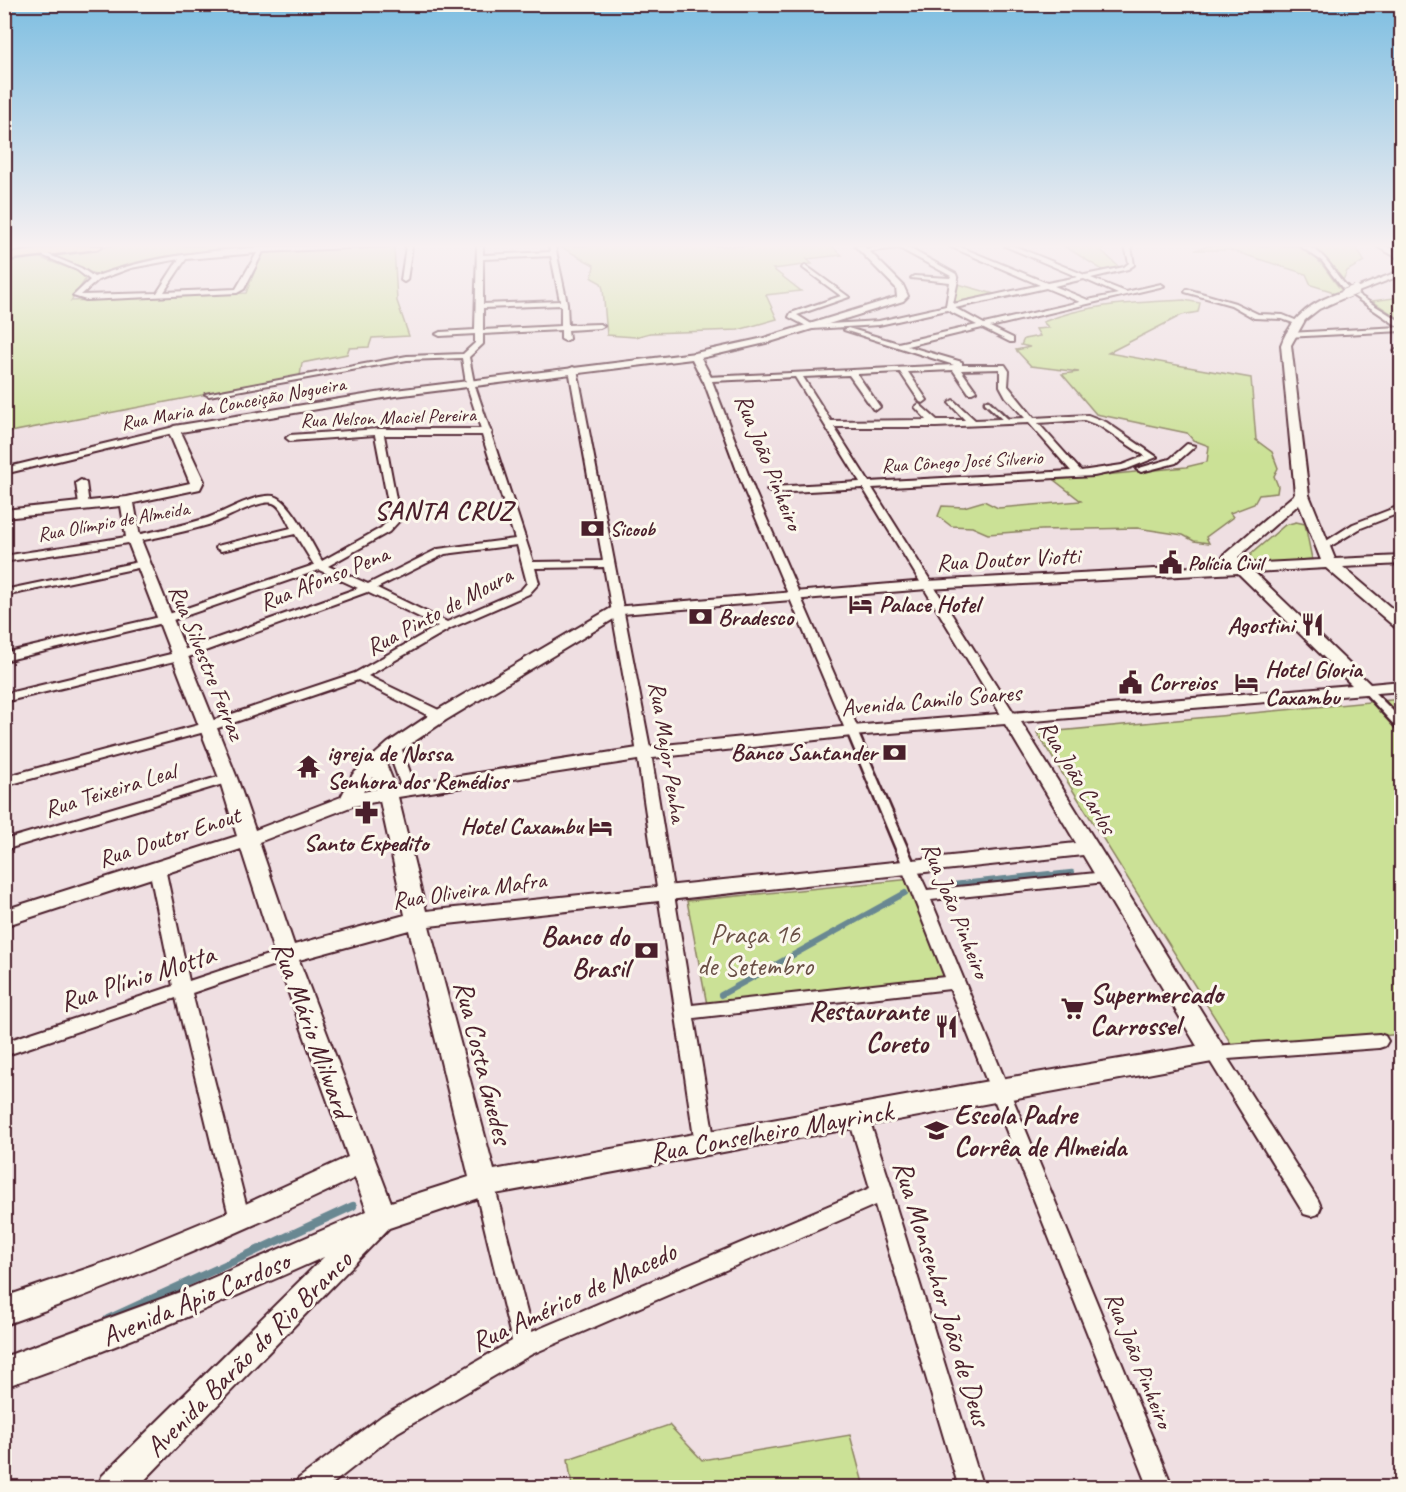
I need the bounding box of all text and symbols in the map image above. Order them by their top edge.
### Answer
street label: Rua Maria da Conceição Nogueira [119,371,349,436]
street label: Rua João Pinheiro [728,390,811,537]
street label: Rua Nelson Maciel Pereira [300,402,478,433]
street label: Rua Cônego José Silverio [881,445,1044,478]
district label: SANTA CRUZ [374,494,517,527]
street label: Rua Olímpio de Almeida [35,496,193,547]
bank icon: Sicoob [579,516,605,542]
place label: Sicoob [610,517,656,542]
street label: Rua Afonso Pena [255,538,395,618]
street label: Rua Doutor Viotti [935,540,1083,578]
public building icon: Polícia Civil [1157,550,1183,576]
place label: Polícia Civil [1188,551,1267,576]
street label: Rua Pinto de Moura [361,559,518,662]
street label: Rua Silvestre Ferraz [162,580,253,746]
place label: Palace Hotel [879,589,984,619]
hotel icon: Palace Hotel [848,591,874,617]
place label: Bradesco [718,602,796,632]
bank icon: Bradesco [687,604,713,630]
place label: Agostini [1228,610,1297,640]
restaurant icon: Agostini [1299,612,1325,638]
place label: Hotel Gloria Caxambu [1265,654,1364,712]
place label: Correios [1149,667,1219,697]
public building icon: Correios [1118,669,1144,695]
hotel icon: Hotel Gloria Caxambu [1234,670,1260,696]
street label: Avenida Camilo Soares [840,677,1025,723]
street label: Rua Major Penha [642,679,694,827]
street label: Rua João Carlos [1032,715,1125,841]
place label: Banco Santander [731,737,879,767]
place label: igreja de Nossa Senhora dos Remédios [327,738,511,796]
bank icon: Banco Santander [882,739,908,765]
temple icon: igreja de Nossa Senhora dos Remédios [296,754,322,780]
street label: Rua Teixeira Leal [41,755,183,824]
street label: Rua Doutor Enout [94,799,246,874]
pharmacy icon: Santo Expedito [353,800,379,826]
place label: Hotel Caxambu [461,811,585,841]
hotel icon: Hotel Caxambu [588,813,614,839]
place label: Santo Expedito [304,828,431,858]
street label: Rua João Pinheiro [915,838,998,985]
street label: Rua Oliveira Mafra [390,864,549,916]
park label: Praça 16 de Setembro [697,916,815,983]
place label: Banco do Brasil [541,918,634,985]
street label: Rua Plínio Motta [55,935,221,1019]
street label: Rua Mário Milward [264,936,362,1126]
bank icon: Banco do Brasil [634,938,660,964]
place label: Supermercado Carrossel [1090,976,1226,1043]
street label: Rua Costa Guedes [446,977,521,1150]
place label: Restaurante Coreto [809,993,931,1060]
supermarket icon: Supermercado Carrossel [1059,996,1085,1022]
restaurant icon: Restaurante Coreto [933,1013,959,1039]
street label: Rua Conselheiro Mayrinck [647,1092,898,1170]
place label: Escola Padre Corrêa de Almeida [954,1097,1129,1164]
school or university icon: Escola Padre Corrêa de Almeida [923,1117,949,1143]
street label: Rua Monsenhor João de Deus [885,1156,1000,1432]
street label: Rua Américo de Macedo [465,1233,683,1359]
street label: Avenida Barão do Rio Branco [138,1241,361,1464]
street label: Avenida Ápio Cardoso [96,1242,297,1354]
street label: Rua João Pinheiro [1098,1288,1181,1435]

